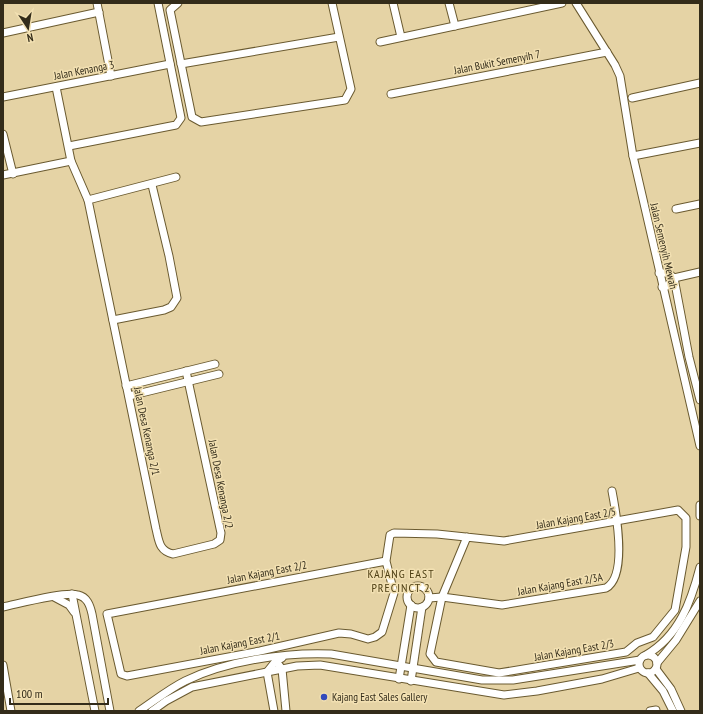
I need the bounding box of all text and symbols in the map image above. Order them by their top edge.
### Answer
north arrow [8,8,48,48]
text: N [26,30,34,45]
street label: Jalan Bukit Semenyih 7 [452,47,541,77]
street label: Jalan Kenanga 3 [52,57,115,83]
street label: Jalan Semenyih Mewah [647,201,681,291]
street label: Jalan Desa Kenanga 2/1 [131,384,163,477]
street label: Jalan Desa Kenanga 2/2 [205,437,236,530]
street label: Jalan Kajang East 2/5 [534,504,617,532]
street label: Jalan Kajang East 2/2 [225,557,308,587]
district label: KAJANG EAST PRECINCT 2 [367,566,435,595]
street label: Jalan Kajang East 2/3A [515,570,604,599]
street label: Jalan Kajang East 2/1 [198,628,281,658]
street label: Jalan Kajang East 2/3 [532,636,615,664]
scale bar [10,680,108,706]
text: 100 m [16,686,43,701]
place label: Kajang East Sales Gallery [332,690,428,704]
marker: Kajang East Sales Gallery [319,692,329,702]

